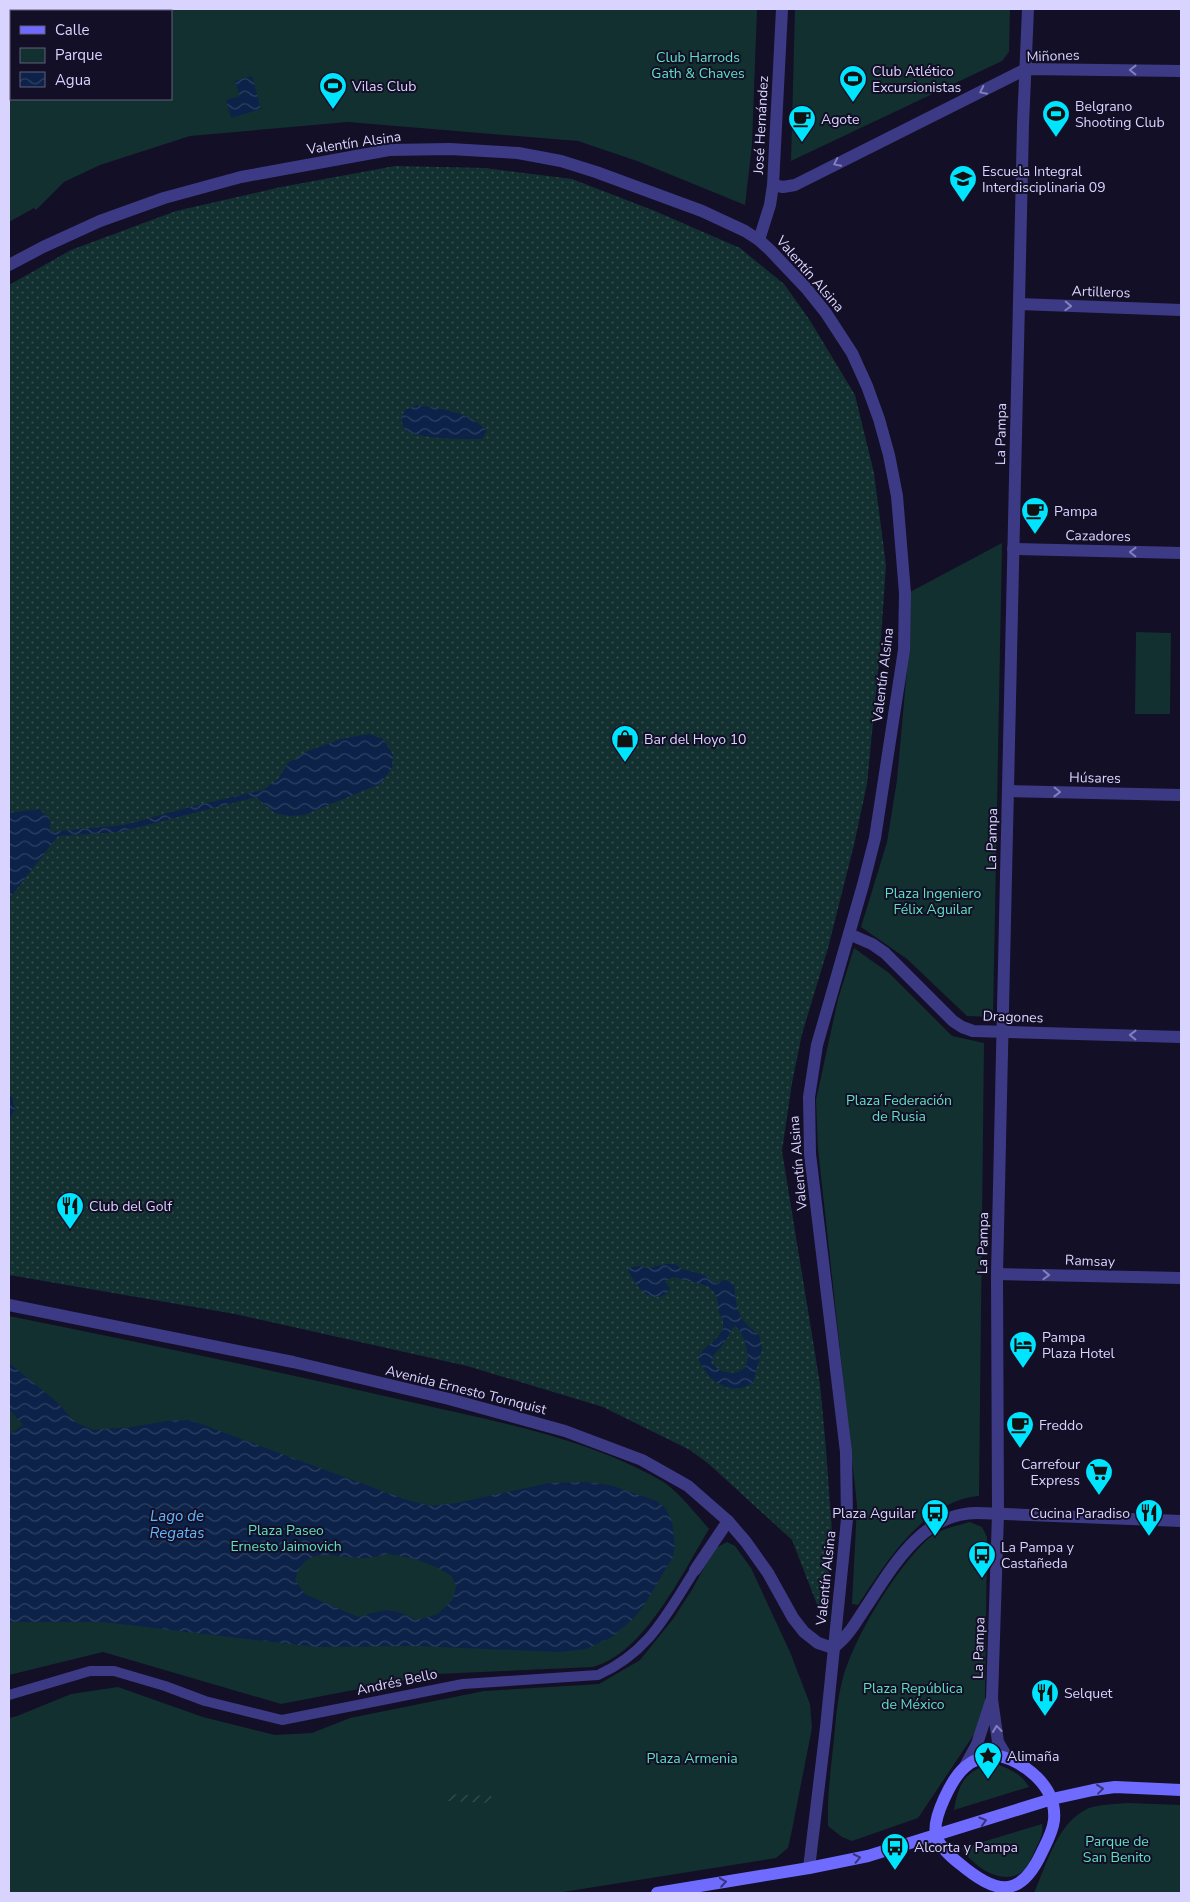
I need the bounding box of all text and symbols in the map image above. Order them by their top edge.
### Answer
legend [10,10,172,100]
text: Calle [55,20,90,40]
text: Parque [55,45,103,65]
street label: Miñones [1026,46,1080,66]
park label: Club Harrods Gath & Chaves [651,48,745,83]
place label: Club Atlético Excursionistas [872,62,962,97]
sports icon: Club Atlético Excursionistas [838,64,868,103]
one-way arrow [1128,65,1136,76]
text: Agua [55,70,91,90]
sports icon: Vilas Club [318,71,348,110]
street label: José Hernández [749,75,773,176]
place label: Vilas Club [351,77,416,96]
one-way arrow [979,85,988,95]
place label: Belgrano Shooting Club [1075,97,1165,132]
sports icon: Belgrano Shooting Club [1041,99,1071,138]
cafe icon: Agote [787,104,817,143]
place label: Agote [821,110,859,129]
street label: Valentín Alsina [305,127,402,159]
one-way arrow [833,157,842,167]
place label: Escuela Integral Interdisciplinaria 09 [982,162,1106,197]
school or university icon: Escuela Integral Interdisciplinaria 09 [948,164,978,203]
street label: Valentín Alsina [771,231,848,316]
street label: Artilleros [1071,281,1131,303]
one-way arrow [1064,301,1072,311]
street label: La Pampa [991,403,1011,465]
cafe icon: Pampa [1020,496,1050,535]
place label: Pampa [1054,502,1098,521]
street label: Cazadores [1065,526,1131,546]
one-way arrow [1128,547,1136,557]
street label: Valentín Alsina [868,627,898,724]
shop icon: Bar del Hoyo 10 [610,724,640,763]
place label: Bar del Hoyo 10 [644,730,746,749]
street label: Húsares [1069,768,1121,788]
one-way arrow [1054,787,1061,797]
street label: La Pampa [982,808,1002,870]
park label: Plaza Ingeniero Félix Aguilar [885,884,981,919]
street label: Dragones [982,1006,1044,1028]
one-way arrow [1128,1030,1136,1041]
park label: Plaza Federación de Rusia [846,1091,952,1126]
street label: Valentín Alsina [784,1115,812,1212]
restaurant icon: Club del Golf [55,1191,85,1230]
place label: Club del Golf [89,1197,173,1216]
street label: La Pampa [973,1212,993,1274]
street label: Ramsay [1065,1251,1116,1271]
one-way arrow [1042,1270,1050,1280]
place label: Pampa Plaza Hotel [1042,1328,1116,1363]
hotel icon: Pampa Plaza Hotel [1008,1330,1038,1369]
street label: Avenida Ernesto Tornquist [384,1361,549,1419]
cafe icon: Freddo [1005,1410,1035,1449]
place label: Freddo [1039,1416,1083,1435]
place label: Carrefour Express [1021,1455,1080,1490]
supermarket icon: Carrefour Express [1084,1457,1114,1496]
bus stop icon: Plaza Aguilar [920,1498,950,1537]
restaurant icon: Cucina Paradiso [1134,1498,1164,1537]
place label: Plaza Aguilar [832,1504,916,1523]
place label: Cucina Paradiso [1030,1504,1130,1523]
water label: Lago de Regatas [150,1506,205,1543]
park label: Plaza Paseo Ernesto Jaimovich [230,1521,342,1556]
street label: Valentín Alsina [811,1530,840,1627]
place label: La Pampa y Castañeda [1001,1538,1075,1573]
bus stop icon: La Pampa y Castañeda [967,1540,997,1579]
street label: La Pampa [968,1617,990,1679]
street label: Andrés Bello [355,1664,439,1700]
restaurant icon: Selquet [1030,1678,1060,1717]
park label: Plaza República de México [863,1679,963,1714]
place label: Selquet [1064,1684,1113,1703]
one-way arrow [992,1725,1003,1733]
place icon: Alimaña [973,1741,1003,1780]
place label: Alimaña [1007,1747,1059,1766]
park label: Plaza Armenia [646,1749,738,1768]
one-way arrow [1096,1784,1104,1795]
one-way arrow [978,1817,987,1827]
bus stop icon: Alcorta y Pampa [880,1832,910,1871]
park label: Parque de San Benito [1083,1832,1151,1867]
place label: Alcorta y Pampa [914,1838,1018,1857]
one-way arrow [852,1853,861,1864]
one-way arrow [718,1878,727,1888]

